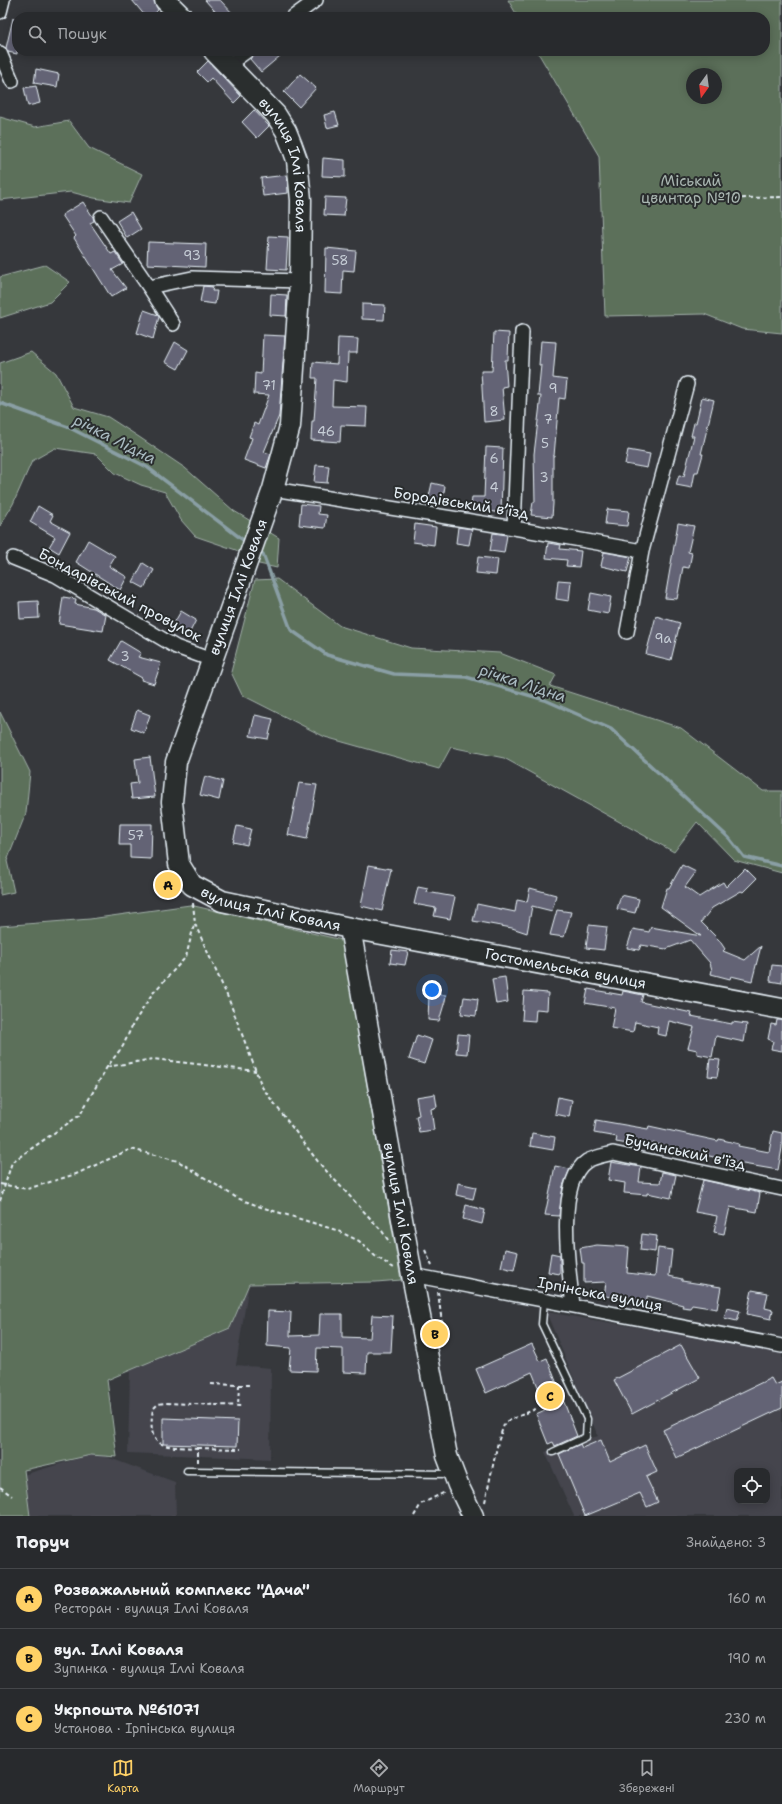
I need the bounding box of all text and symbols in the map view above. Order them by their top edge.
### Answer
search box [12,12,770,56]
icon: search [26,23,48,45]
text: Пошук [58,24,107,44]
north arrow [686,68,722,104]
street label: вулиця Іллі Коваля [254,93,311,233]
park label: Міський цвинтар №10 [641,171,741,208]
house number: 93 [183,247,201,264]
house number: 58 [332,252,348,269]
house number: 71 [262,377,276,394]
house number: 9 [548,380,558,397]
house number: 8 [489,403,499,420]
water label: річка Лідна [69,409,160,469]
house number: 7 [543,411,553,428]
house number: 46 [317,423,335,440]
house number: 5 [541,435,549,452]
house number: 6 [489,450,499,467]
house number: 3 [539,469,549,486]
house number: 4 [489,479,499,496]
street label: Бородівський в’їзд [392,482,531,524]
street label: вулиця Іллі Коваля [204,516,272,658]
street label: Бондарівський провулок [35,543,205,647]
house number: 9а [654,630,672,647]
house number: 3 [120,648,130,665]
water label: річка Лідна [476,659,569,707]
house number: 57 [128,827,144,844]
pin: A [155,870,181,900]
street label: вулиця Іллі Коваля [197,881,343,936]
street label: Гостомельська вулиця [483,943,648,993]
your location [422,980,442,1000]
street label: Бучанський в'їзд [622,1129,748,1175]
street label: вулиця Іллі Коваля [379,1141,424,1286]
street label: Ірпінська вулиця [536,1272,664,1316]
pin: B [422,1319,448,1349]
pin: C [537,1381,563,1411]
map controls [734,1468,770,1504]
button: locate [734,1468,770,1504]
text: Поруч [16,1531,69,1553]
text: Знайдено: 3 [686,1534,766,1551]
text: Розважальний комплекс "Дача" [54,1580,310,1600]
text: A [24,1590,34,1607]
text: 160 m [728,1590,766,1607]
text: Ресторан · вулиця Іллі Коваля [54,1600,249,1617]
text: вул. Іллі Коваля [54,1640,184,1660]
text: B [25,1650,33,1667]
text: 190 m [727,1650,766,1667]
text: Зупинка · вулиця Іллі Коваля [54,1660,245,1677]
text: Укрпошта №61071 [54,1700,200,1720]
text: C [25,1710,33,1727]
text: 230 m [724,1710,766,1727]
text: Установа · Ірпінська вулиця [54,1720,235,1737]
tab: Карта [107,1757,139,1796]
tab: Маршрут [353,1757,405,1796]
tab: Збережені [619,1757,675,1796]

